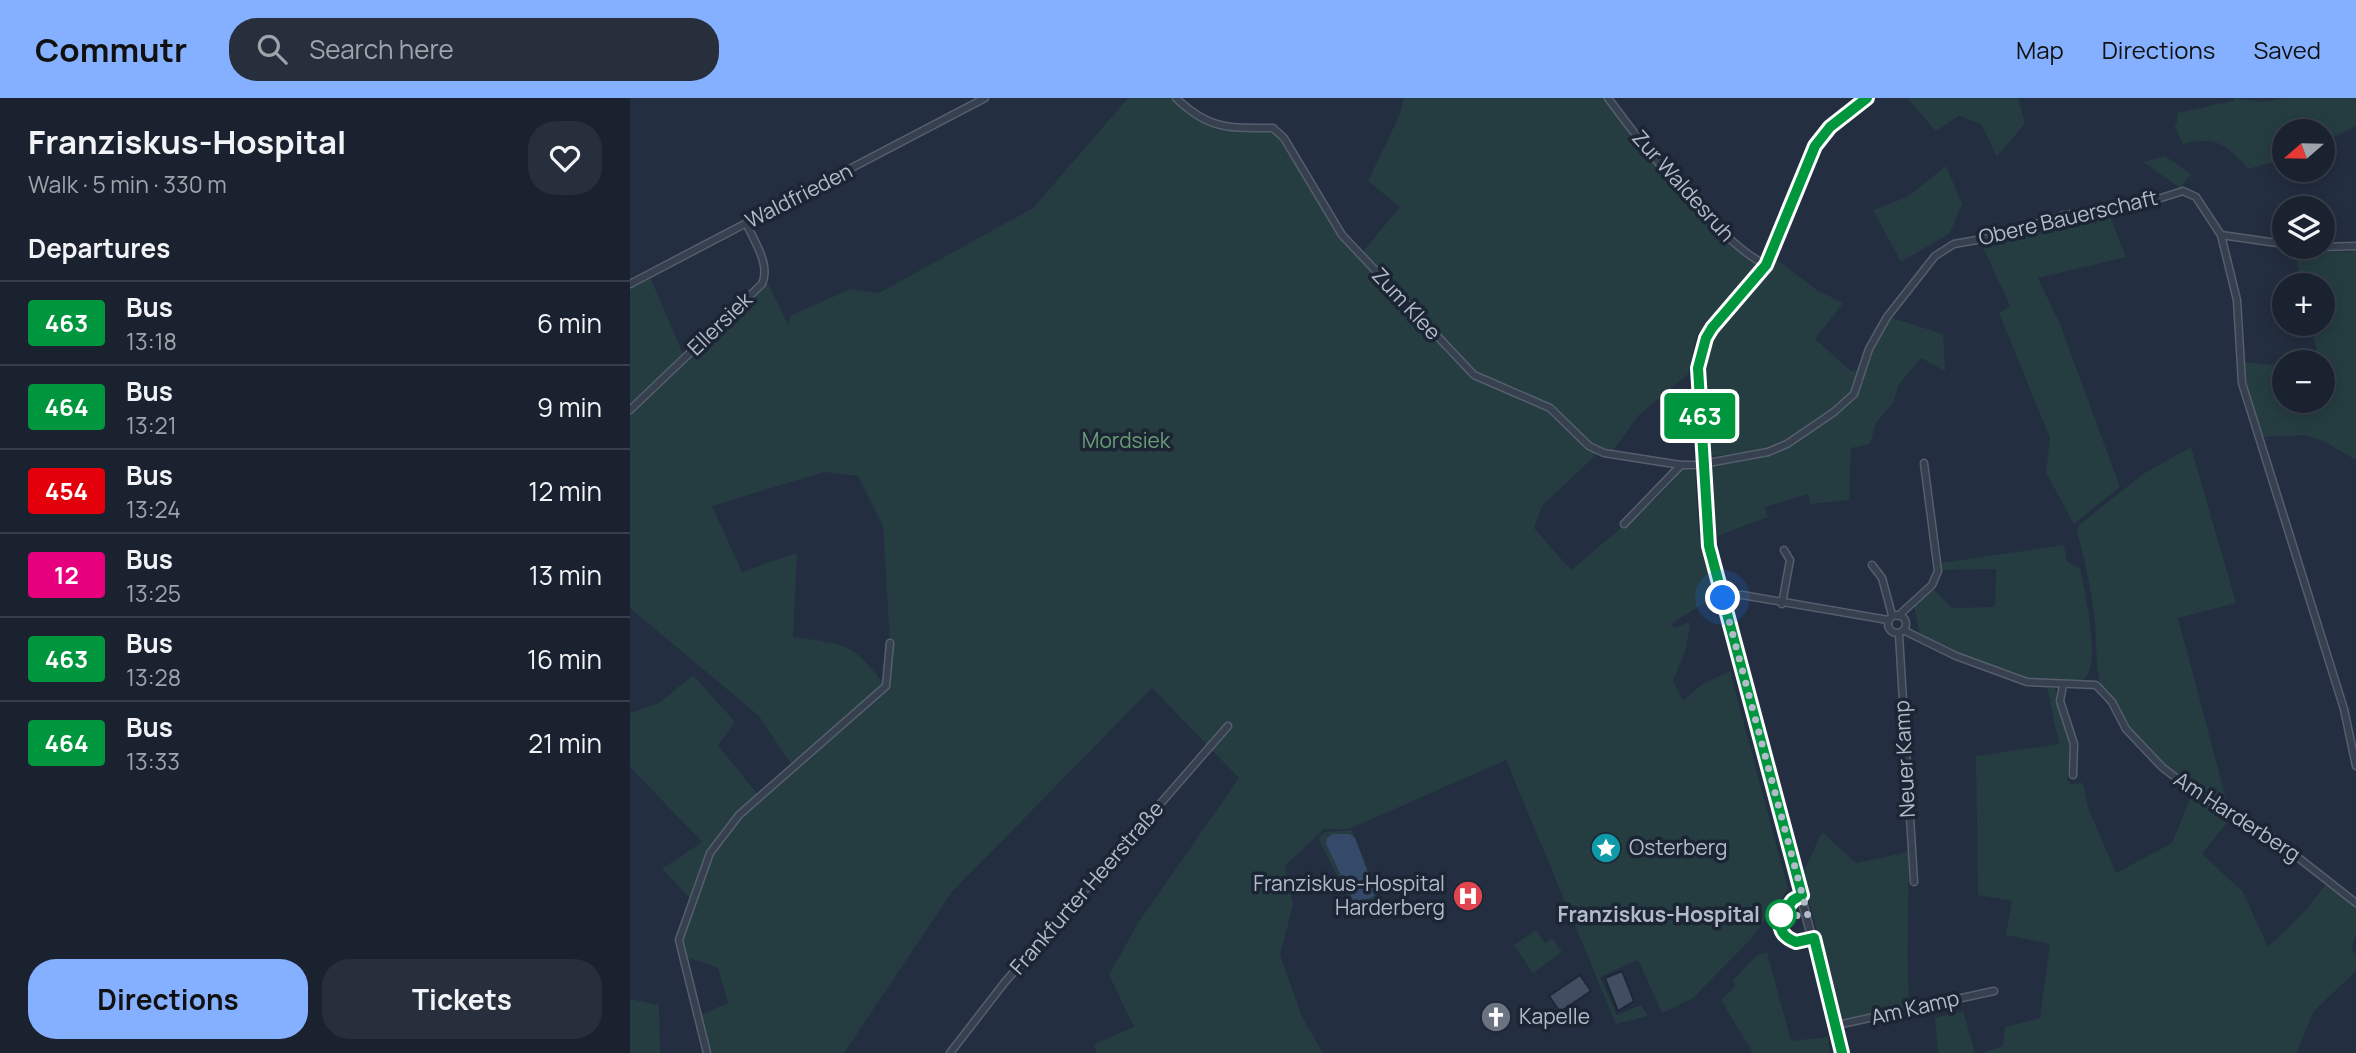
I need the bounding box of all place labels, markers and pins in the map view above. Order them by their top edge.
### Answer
place icon: Osterberg [1589,831,1623,865]
place label: Osterberg [1629,833,1727,861]
place label: Franziskus-Hospital Harderberg [1253,869,1445,921]
hospital icon: Franziskus-Hospital Harderberg [1451,879,1485,913]
place label: Franziskus-Hospital [1557,900,1760,928]
marker: Franziskus-Hospital [1766,900,1796,930]
church icon: Kapelle [1479,1000,1513,1034]
place label: Kapelle [1519,1002,1590,1030]

